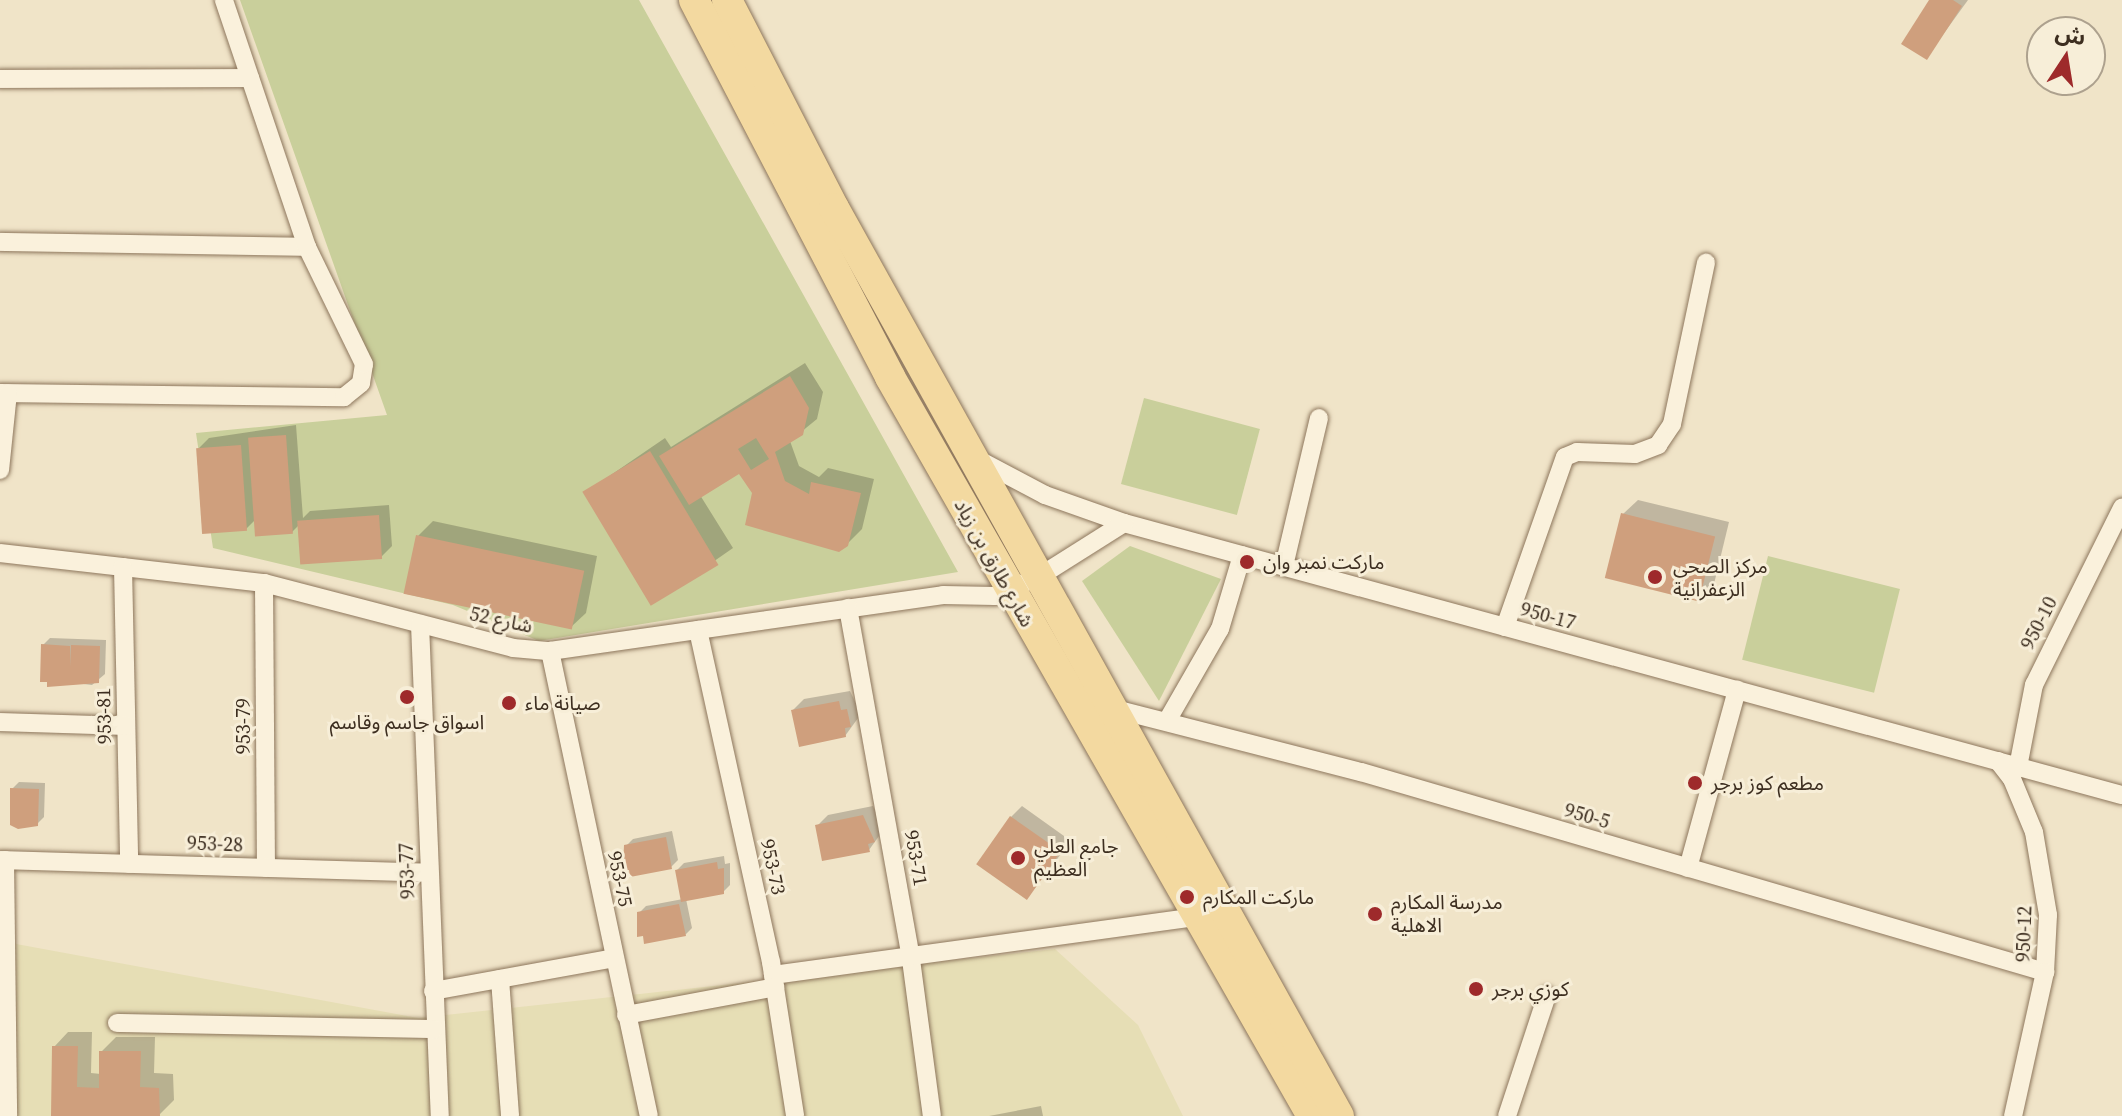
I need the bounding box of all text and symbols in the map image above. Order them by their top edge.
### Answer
north arrow [2026,16,2106,96]
text: ش [2053,17,2088,52]
street label: شارع طارق بن زياد [949,495,1039,631]
place label: ماركت نمبر وان [1263,550,1384,574]
marker: ماركت نمبر وان [1238,553,1256,571]
place label: مركز الصحي الزعفرانية [1673,554,1768,601]
marker: مركز الصحي الزعفرانية [1644,566,1666,588]
street label: 950-10 [2016,592,2062,654]
street label: 950-17 [1518,597,1578,635]
street label: شارع 52 [467,602,535,638]
street label: 953-81 [92,688,116,744]
marker: اسواق جاسم وقاسم [398,688,416,706]
place label: صيانة ماء [525,691,601,715]
marker: صيانة ماء [500,694,518,712]
street label: 953-79 [231,698,255,754]
place label: اسواق جاسم وقاسم [330,710,484,734]
place label: مطعم كوز برجر [1711,771,1824,795]
marker: مطعم كوز برجر [1686,774,1704,792]
street label: 950-5 [1561,798,1613,834]
street label: 953-71 [899,828,933,888]
street label: 953-28 [186,831,244,857]
place label: جامع العلي العظيم [1034,834,1118,881]
street label: 953-73 [755,837,791,897]
street label: 953-77 [394,842,420,900]
street label: 953-75 [602,849,638,909]
marker: جامع العلي العظيم [1009,849,1027,867]
place label: ماركت المكارم [1203,885,1314,909]
marker: ماركت المكارم [1178,888,1196,906]
place label: مدرسة المكارم الاهلية [1391,890,1503,937]
marker: مدرسة المكارم الاهلية [1366,905,1384,923]
street label: 950-12 [2011,905,2037,963]
place label: كوزي برجر [1492,977,1569,1001]
marker: كوزي برجر [1467,980,1485,998]

